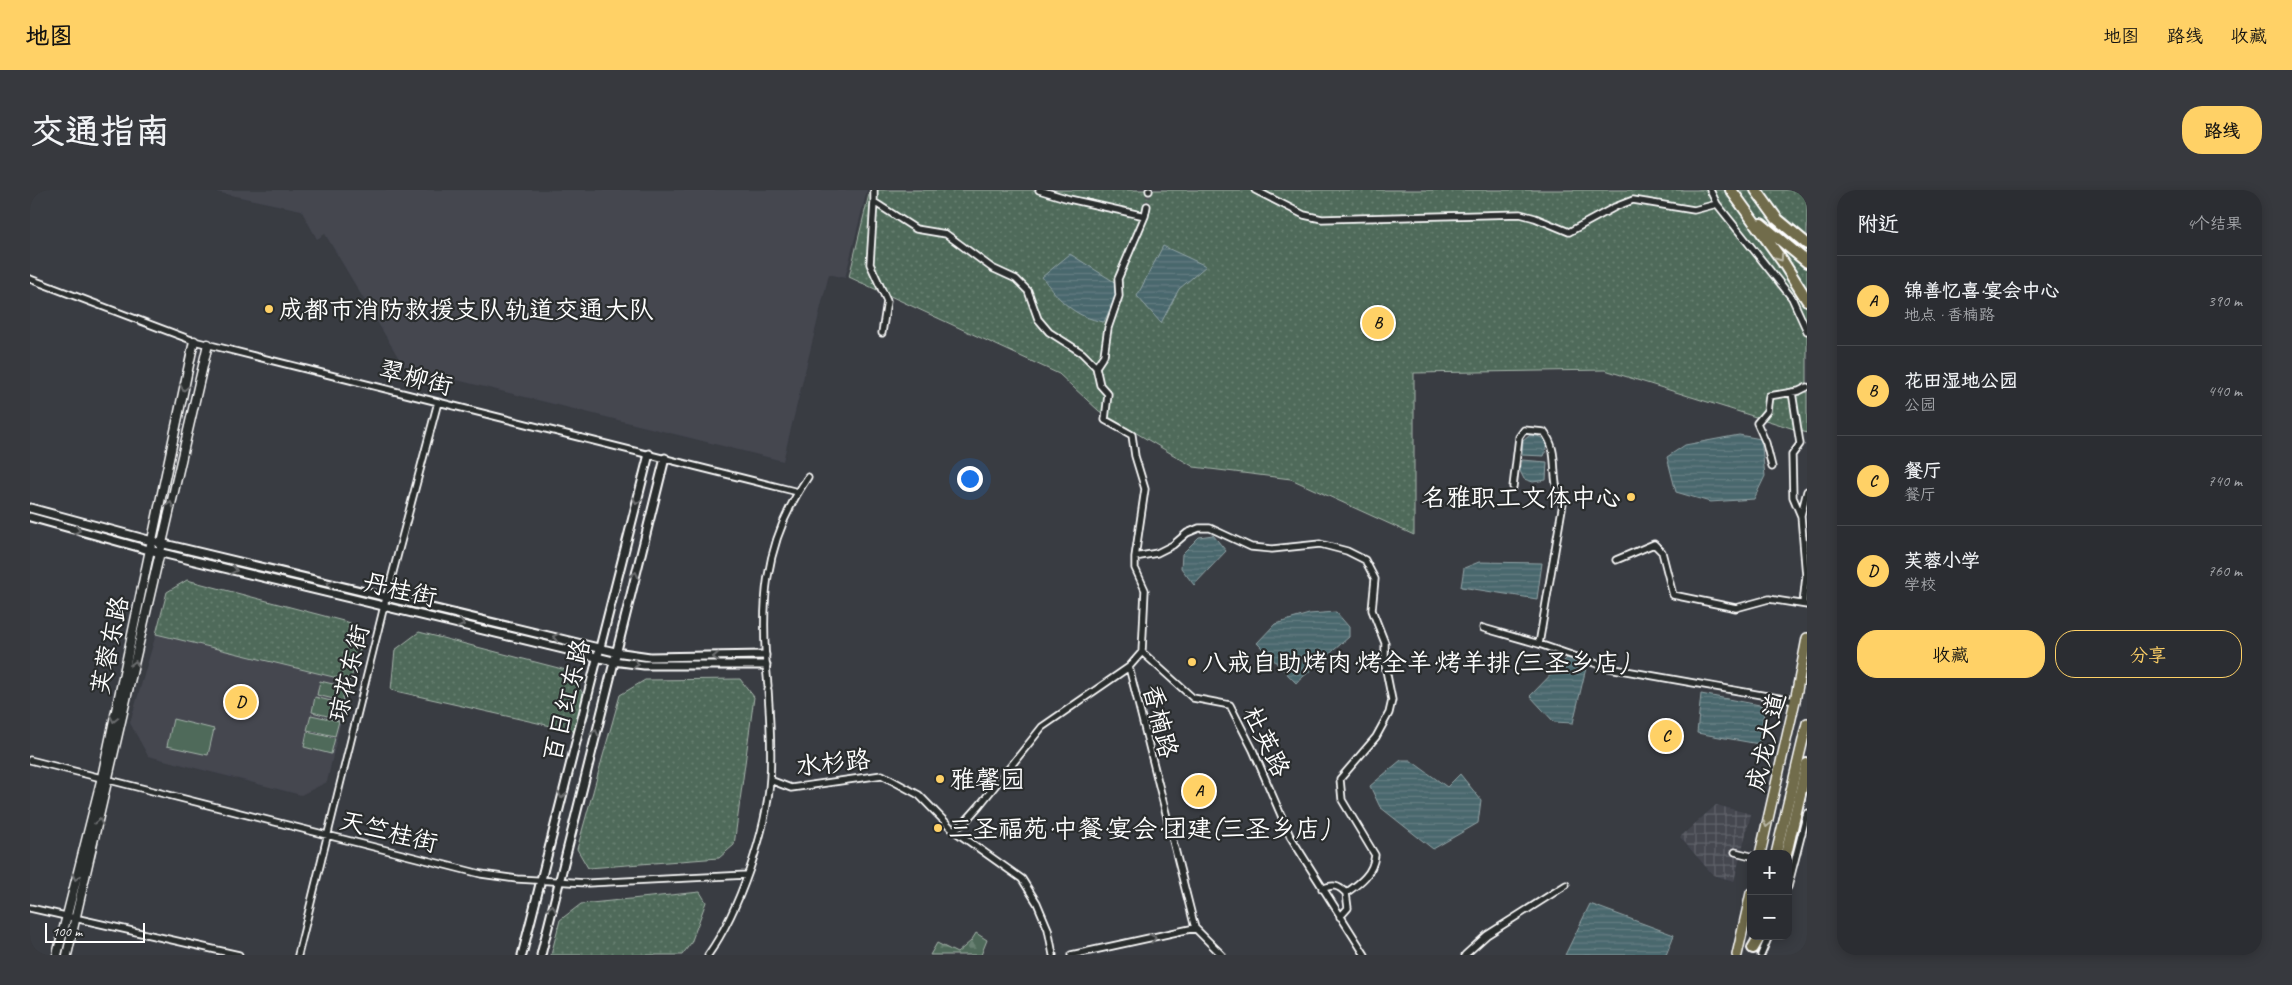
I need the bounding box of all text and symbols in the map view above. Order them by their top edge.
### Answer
text: 地图 [25,21,73,51]
text: 地图 [2103,25,2139,47]
text: 路线 [2167,25,2203,47]
text: 收藏 [2231,25,2267,47]
button: 路线 [2182,106,2262,154]
text: 交通指南 [30,109,170,154]
text: 附近 [1857,211,1899,237]
text: 4个结果 [2187,214,2242,234]
one-way arrow [1774,252,1783,261]
text: 锦善忆喜·宴会中心 [1904,279,2060,303]
text: A [1869,291,1877,311]
text: 390 m [2208,291,2242,311]
place label: 成都市消防救援支队轨道交通大队 [279,294,654,326]
marker: 成都市消防救援支队轨道交通大队 [263,303,275,315]
pin: B [1362,304,1394,342]
text: 地点 · 香楠路 [1904,305,1995,325]
street label: 翠柳街 [375,353,456,403]
text: 花田湿地公园 [1904,369,2018,393]
text: B [1869,381,1877,401]
text: 440 m [2208,381,2242,401]
one-way arrow [179,384,190,393]
text: 公园 [1904,395,1936,415]
text: 餐厅 [1904,459,1942,483]
your location [957,466,983,492]
text: C [1869,471,1877,491]
text: 740 m [2208,471,2242,491]
place label: 名雅职工文体中心 [1421,482,1621,514]
text: 餐厅 [1904,485,1936,505]
marker: 名雅职工文体中心 [1625,491,1637,503]
one-way arrow [632,497,642,505]
one-way arrow [164,501,175,510]
one-way arrow [72,525,81,535]
text: 芙蓉小学 [1904,549,1980,573]
text: D [1868,561,1878,581]
text: 760 m [2208,561,2242,581]
one-way arrow [230,564,239,575]
street label: 丹桂街 [360,566,440,614]
one-way arrow [629,572,639,580]
text: 学校 [1904,575,1936,595]
one-way arrow [325,579,334,590]
street label: 芙蓉东路 [84,593,136,697]
one-way arrow [456,618,465,629]
street label: 琼花东街 [321,621,377,726]
button: 收藏 [1857,630,2045,678]
button: 分享 [2055,630,2242,678]
one-way arrow [552,632,561,643]
street label: 百日红东路 [536,636,598,765]
place label: 八戒自助烤肉·烤全羊·烤羊排(三圣乡店) [1202,647,1630,679]
one-way arrow [712,651,720,662]
marker: 八戒自助烤肉·烤全羊·烤羊排(三圣乡店) [1186,656,1198,668]
one-way arrow [632,658,640,669]
one-way arrow [129,660,140,668]
street label: 香楠路 [1135,681,1185,762]
pin: D [225,683,257,721]
street label: 成龙大道 [1739,690,1793,795]
street label: 杜英路 [1235,701,1297,782]
one-way arrow [110,714,120,723]
pin: C [1650,717,1682,755]
one-way arrow [589,728,600,737]
street label: 水杉路 [794,743,872,783]
place label: 雅馨园 [950,764,1025,796]
pin: A [1183,772,1215,810]
marker: 雅馨园 [934,773,946,785]
one-way arrow [558,790,568,798]
street label: 天竺桂街 [336,804,441,860]
place label: 三圣福苑·中餐·宴会·团建(三圣乡店) [948,813,1330,845]
one-way arrow [93,818,104,827]
one-way arrow [1762,819,1773,828]
marker: 三圣福苑·中餐·宴会·团建(三圣乡店) [932,822,944,834]
map controls [1747,850,1792,940]
button: + [1747,850,1792,895]
one-way arrow [71,872,82,881]
button: − [1747,895,1792,940]
one-way arrow [547,904,557,912]
scale bar [45,920,145,943]
text: 100 m [52,923,82,940]
one-way arrow [1149,933,1158,943]

